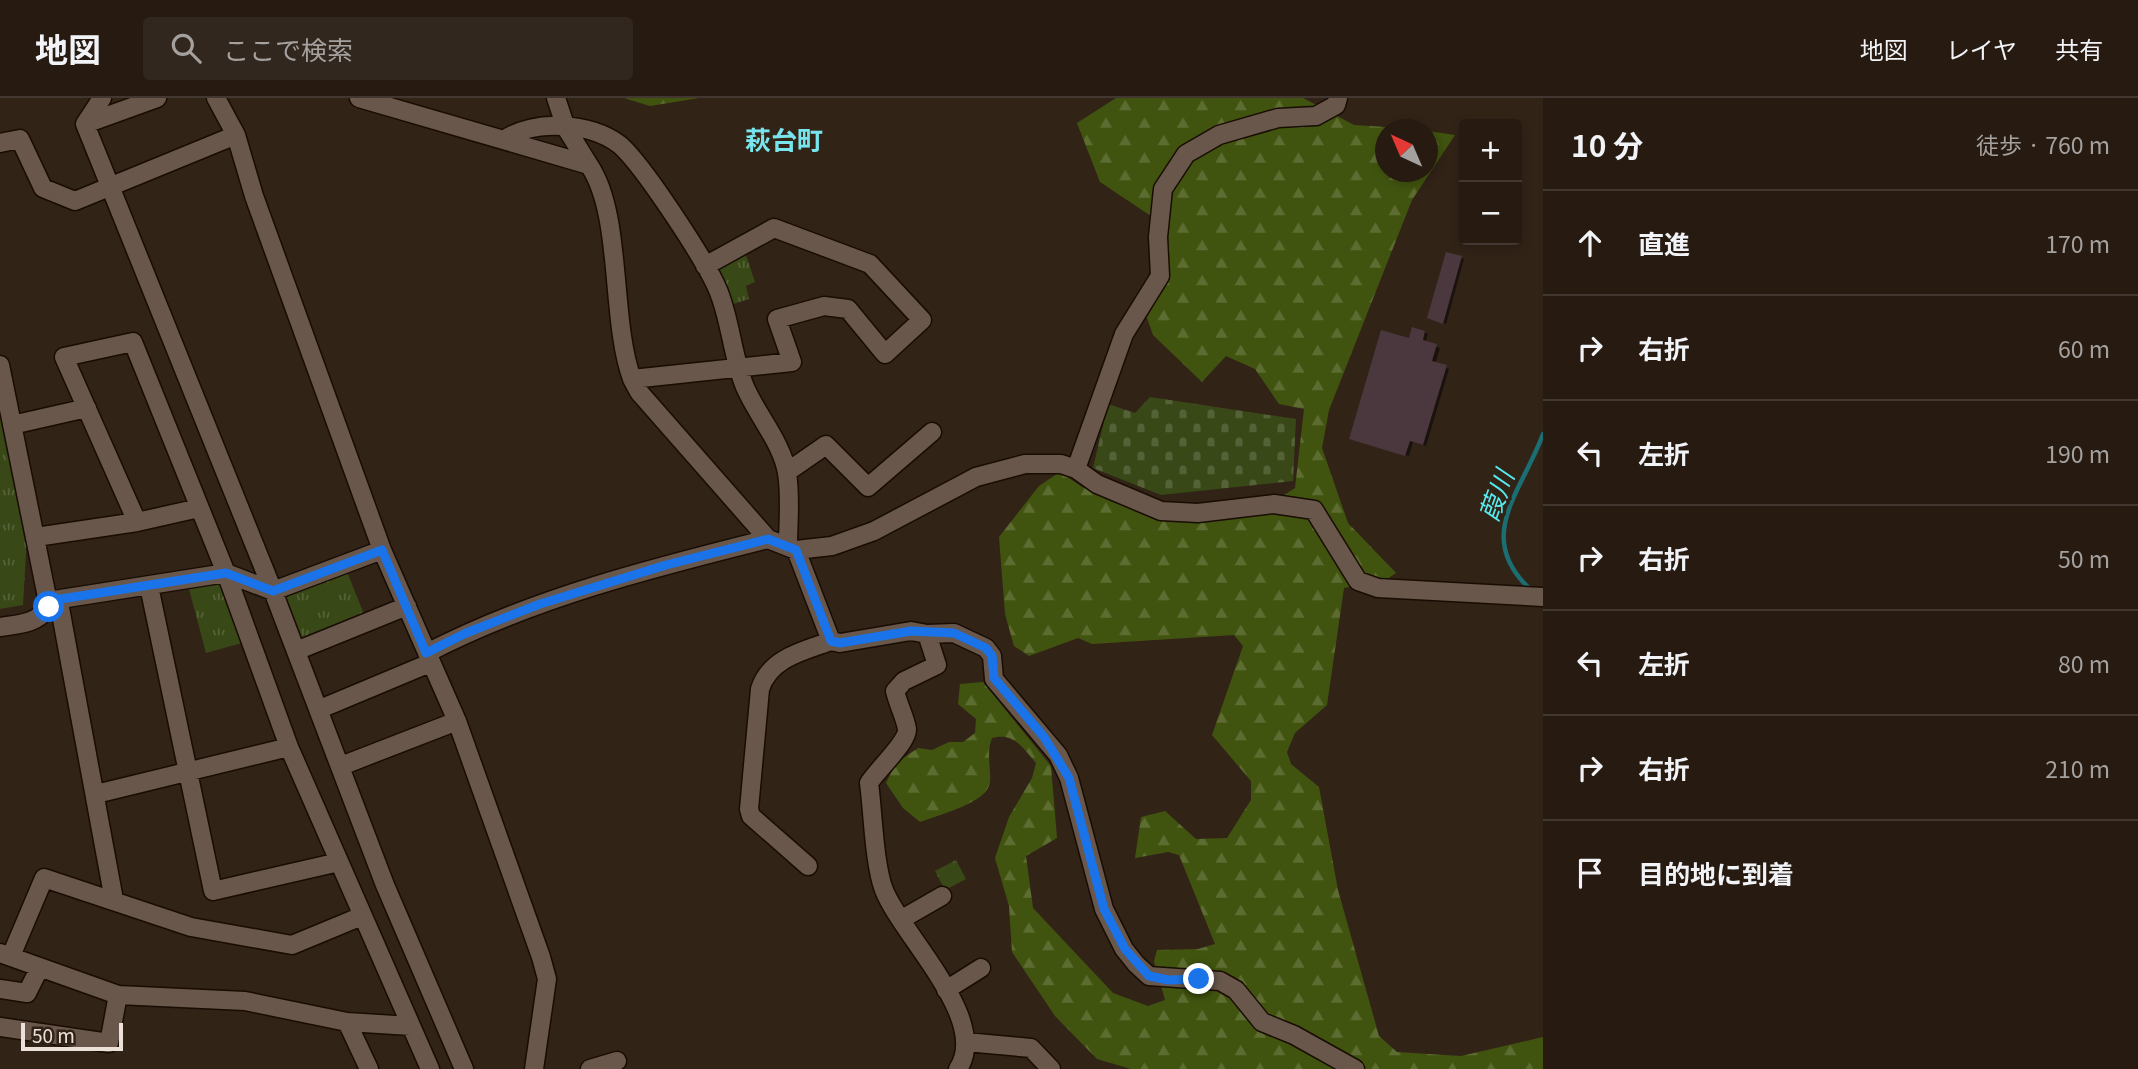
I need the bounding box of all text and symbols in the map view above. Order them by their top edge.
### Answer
search box [143,17,633,80]
text: 地図 [35,24,101,72]
icon: search [167,29,205,67]
text: ここで検索 [223,30,353,67]
text: 地図 [1860,31,1908,66]
text: レイヤ [1946,31,2017,66]
text: 共有 [2055,31,2103,66]
north arrow [1375,119,1438,182]
map controls [1459,119,1522,245]
button: + [1459,119,1522,182]
district label: 萩台町 [745,120,823,157]
text: 10 分 [1571,122,1643,166]
text: 徒歩 · 760 m [1976,127,2110,161]
button: − [1459,182,1522,245]
icon: ahead [1571,224,1609,262]
text: 直進 [1638,224,1690,261]
text: 170 m [2045,226,2110,260]
icon: right [1571,329,1609,367]
text: 右折 [1638,329,1690,366]
text: 60 m [2058,331,2110,365]
icon: left [1571,434,1609,472]
text: 左折 [1638,434,1690,471]
text: 190 m [2045,436,2110,470]
water label: 葭川 [1468,462,1522,526]
icon: right [1571,539,1609,577]
text: 右折 [1638,539,1690,576]
text: 50 m [2058,541,2110,575]
route start [33,591,64,622]
icon: left [1571,644,1609,682]
text: 左折 [1638,644,1690,681]
text: 80 m [2058,646,2110,680]
icon: right [1571,749,1609,787]
text: 右折 [1638,749,1690,786]
text: 210 m [2045,751,2110,785]
icon: arrive [1571,854,1609,892]
text: 目的地に到着 [1638,854,1794,891]
route end [1183,963,1214,994]
scale bar [21,1020,122,1052]
text: 50 m [32,1021,75,1048]

